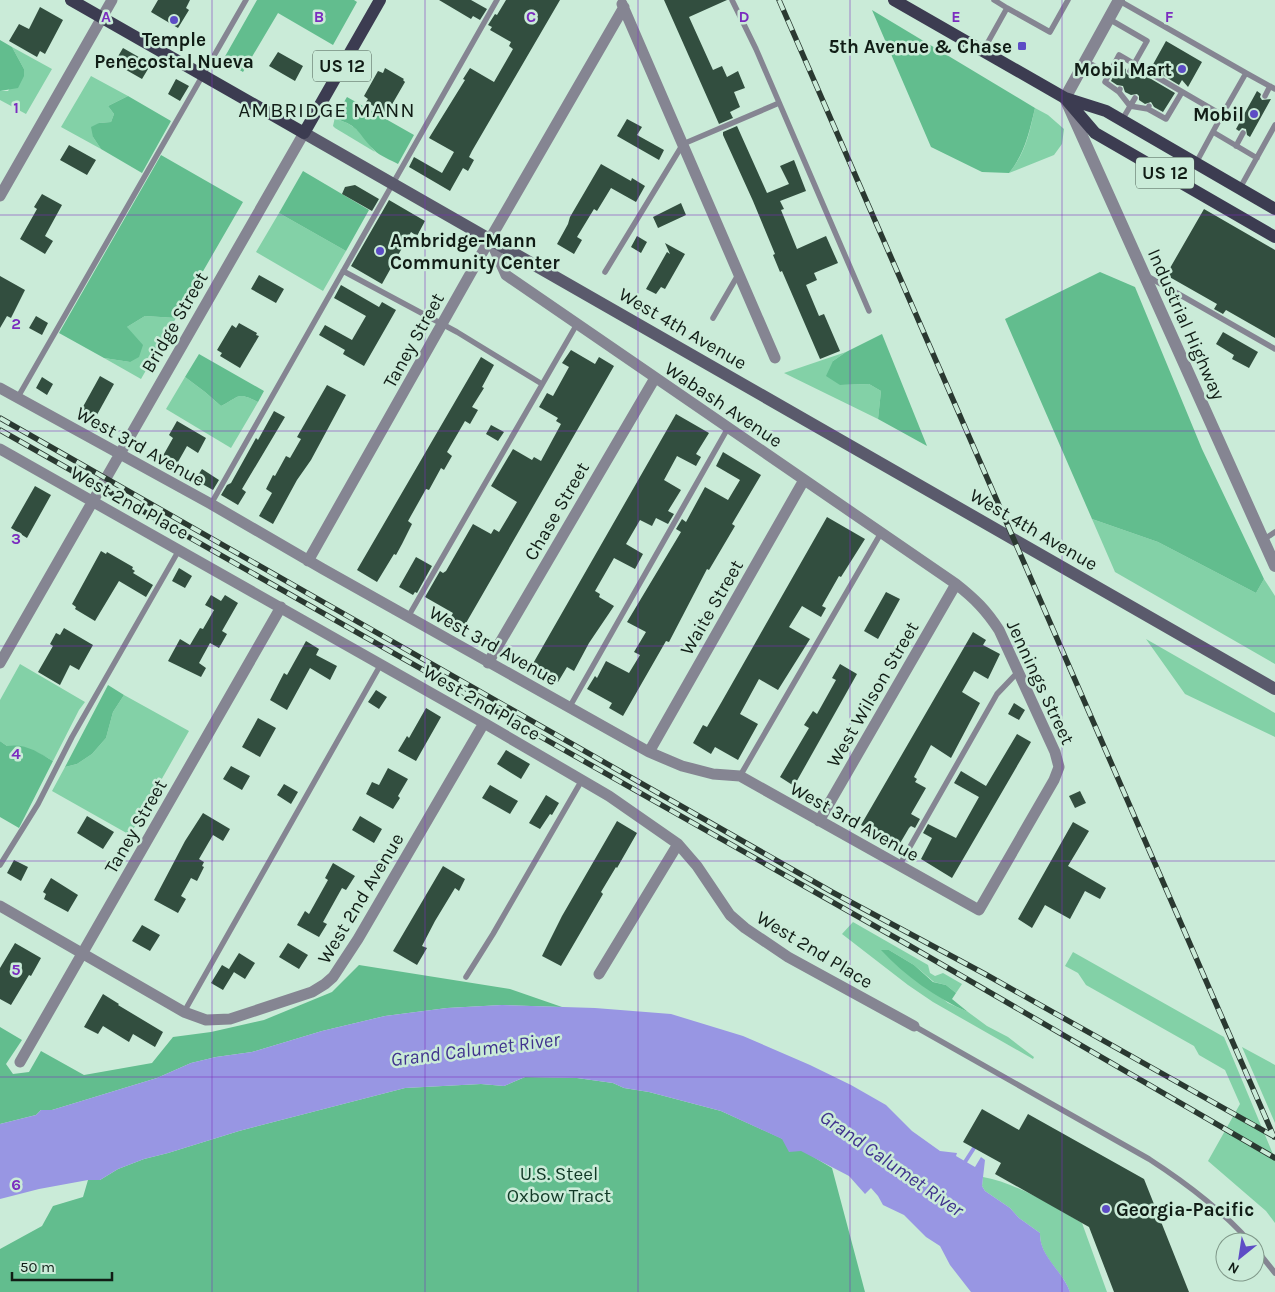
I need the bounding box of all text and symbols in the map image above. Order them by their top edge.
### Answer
text: A [101,7,111,26]
text: B [314,7,324,26]
text: C [526,7,536,26]
text: D [739,7,750,26]
text: E [951,7,961,26]
text: F [1165,7,1174,26]
marker: Temple Penecostal Nueva [168,14,180,26]
place label: Temple Penecostal Nueva [94,29,254,73]
place label: 5th Avenue & Chase [829,36,1012,58]
marker: 5th Avenue & Chase [1016,40,1028,52]
road number: US 12 [313,50,371,82]
place label: Mobil Mart [1073,59,1172,81]
marker: Mobil Mart [1176,63,1188,75]
text: 1 [13,98,19,117]
district label: AMBRIDGE MANN [238,98,416,122]
place label: Mobil [1193,104,1244,126]
marker: Mobil [1248,108,1260,120]
road number: US 12 [1136,158,1194,188]
place label: Ambridge-Mann Community Center [390,230,560,274]
marker: Ambridge-Mann Community Center [374,245,386,257]
street label: Industrial Highway [1143,245,1229,404]
street label: Bridge Street [137,268,213,377]
street label: West 4th Avenue [615,283,750,374]
street label: Taney Street [379,289,449,392]
text: 2 [11,314,21,333]
street label: Wabash Avenue [660,357,786,452]
street label: West 3rd Avenue [72,402,209,491]
street label: Chase Street [520,458,594,565]
street label: West 2nd Place [67,461,193,544]
street label: West 4th Avenue [966,484,1101,575]
text: 3 [11,529,21,548]
street label: Waite Street [676,556,748,659]
street label: West 3rd Avenue [425,601,562,690]
street label: Jennings Street [1002,617,1079,748]
street label: West Wilson Street [822,618,923,771]
street label: West 2nd Place [419,660,544,745]
text: 4 [11,744,21,763]
street label: Taney Street [100,776,172,877]
street label: West 3rd Avenue [786,777,923,866]
street label: West 2nd Avenue [313,829,409,968]
street label: West 2nd Place [752,906,877,993]
text: 5 [11,960,21,979]
water label: Grand Calumet River [389,1028,562,1071]
water label: Grand Calumet River [815,1105,969,1222]
park label: U.S. Steel Oxbow Tract [507,1163,611,1207]
text: 6 [11,1175,21,1194]
place label: Georgia-Pacific [1116,1199,1254,1221]
marker: Georgia-Pacific [1100,1203,1112,1215]
north arrow [1215,1232,1265,1282]
scale bar [12,1250,112,1282]
text: 50 m [20,1258,55,1276]
text: N [1225,1258,1242,1278]

